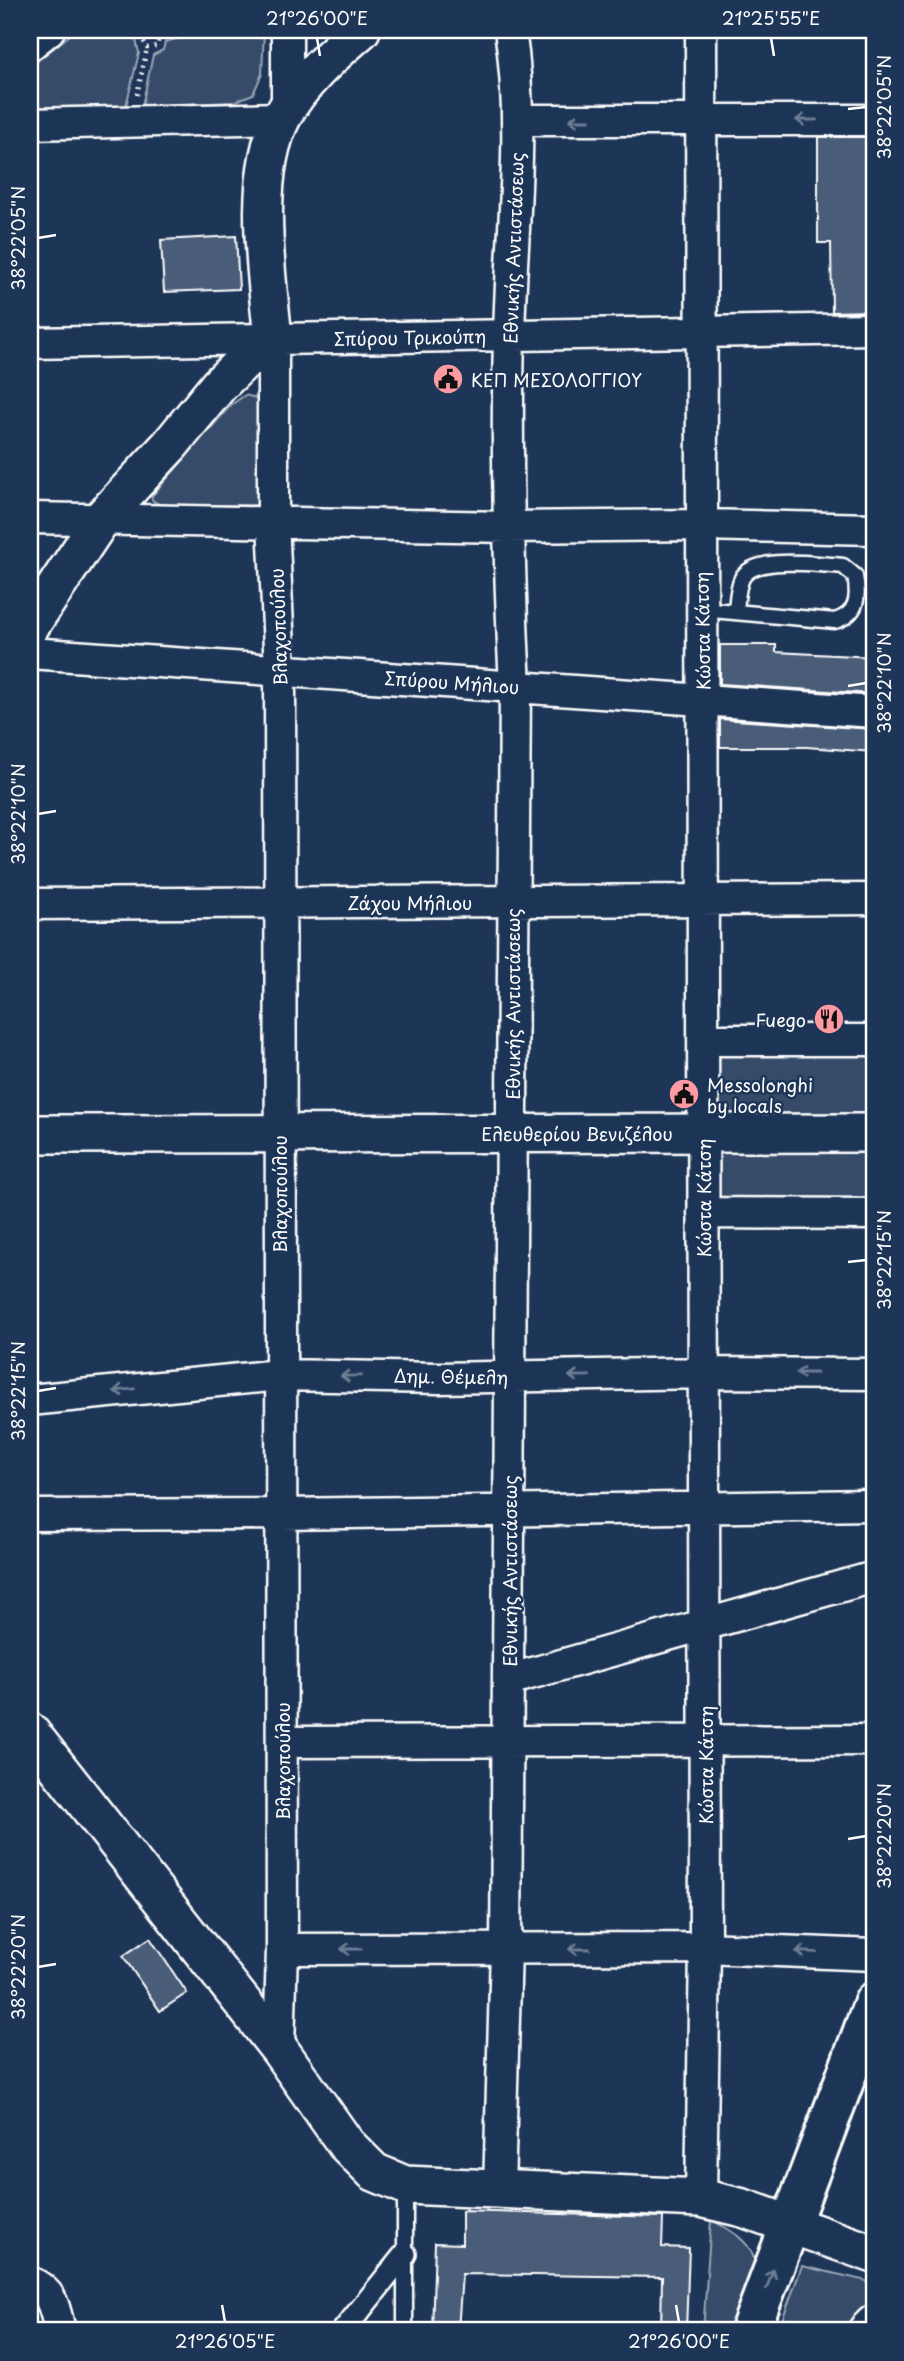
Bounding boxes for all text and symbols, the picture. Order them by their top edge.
text: 21°26'00"E [266,4,368,31]
text: 21°25'55"E [722,4,820,31]
text: 38°22'05"N [870,55,897,159]
one-way arrow [567,113,590,127]
one-way arrow [795,113,818,127]
street label: Εθνικής Αντιστάσεως [496,152,530,344]
text: 38°22'05"N [4,186,31,290]
street label: Σπύρου Τρικούπη [334,322,486,352]
public building icon: ΚΕΠ ΜΕΣΟΛΟΓΓΙΟΥ [431,362,465,396]
place label: ΚΕΠ ΜΕΣΟΛΟΓΓΙΟΥ [471,366,642,393]
street label: Βλαχοπούλου [262,568,294,686]
street label: Κώστα Κάτση [687,571,717,691]
text: 38°22'10"N [870,632,897,734]
street label: Σπύρου Μήλιου [384,664,520,700]
text: 38°22'10"N [4,763,31,865]
street label: Ζάχου Μήλιου [348,889,472,916]
street label: Εθνικής Αντιστάσεως [499,908,526,1100]
restaurant icon: Fuego [812,1002,846,1036]
place label: Fuego [755,1006,806,1033]
place label: Messolonghi by locals [707,1071,813,1119]
public building icon: Messolonghi by locals [667,1077,701,1111]
street label: Ελευθερίου Βενιζέλου [481,1120,673,1147]
street label: Βλαχοπούλου [266,1135,293,1253]
street label: Κώστα Κάτση [690,1139,717,1257]
text: 38°22'15"N [870,1210,897,1310]
text: 38°22'15"N [4,1341,31,1441]
street label: Δημ. Θέμελη [394,1362,508,1390]
one-way arrow [795,1366,818,1380]
one-way arrow [340,1369,363,1383]
one-way arrow [567,1369,590,1382]
one-way arrow [114,1384,136,1397]
street label: Εθνικής Αντιστάσεως [496,1475,523,1667]
street label: Βλαχοπούλου [269,1702,296,1820]
street label: Κώστα Κάτση [692,1706,719,1824]
text: 38°22'20"N [870,1783,897,1889]
text: 38°22'20"N [4,1914,31,2020]
one-way arrow [340,1942,363,1956]
one-way arrow [567,1942,590,1956]
one-way arrow [795,1946,818,1959]
one-way arrow [765,2269,777,2291]
text: 21°26'05"E [175,2327,275,2354]
text: 21°26'00"E [628,2327,730,2354]

